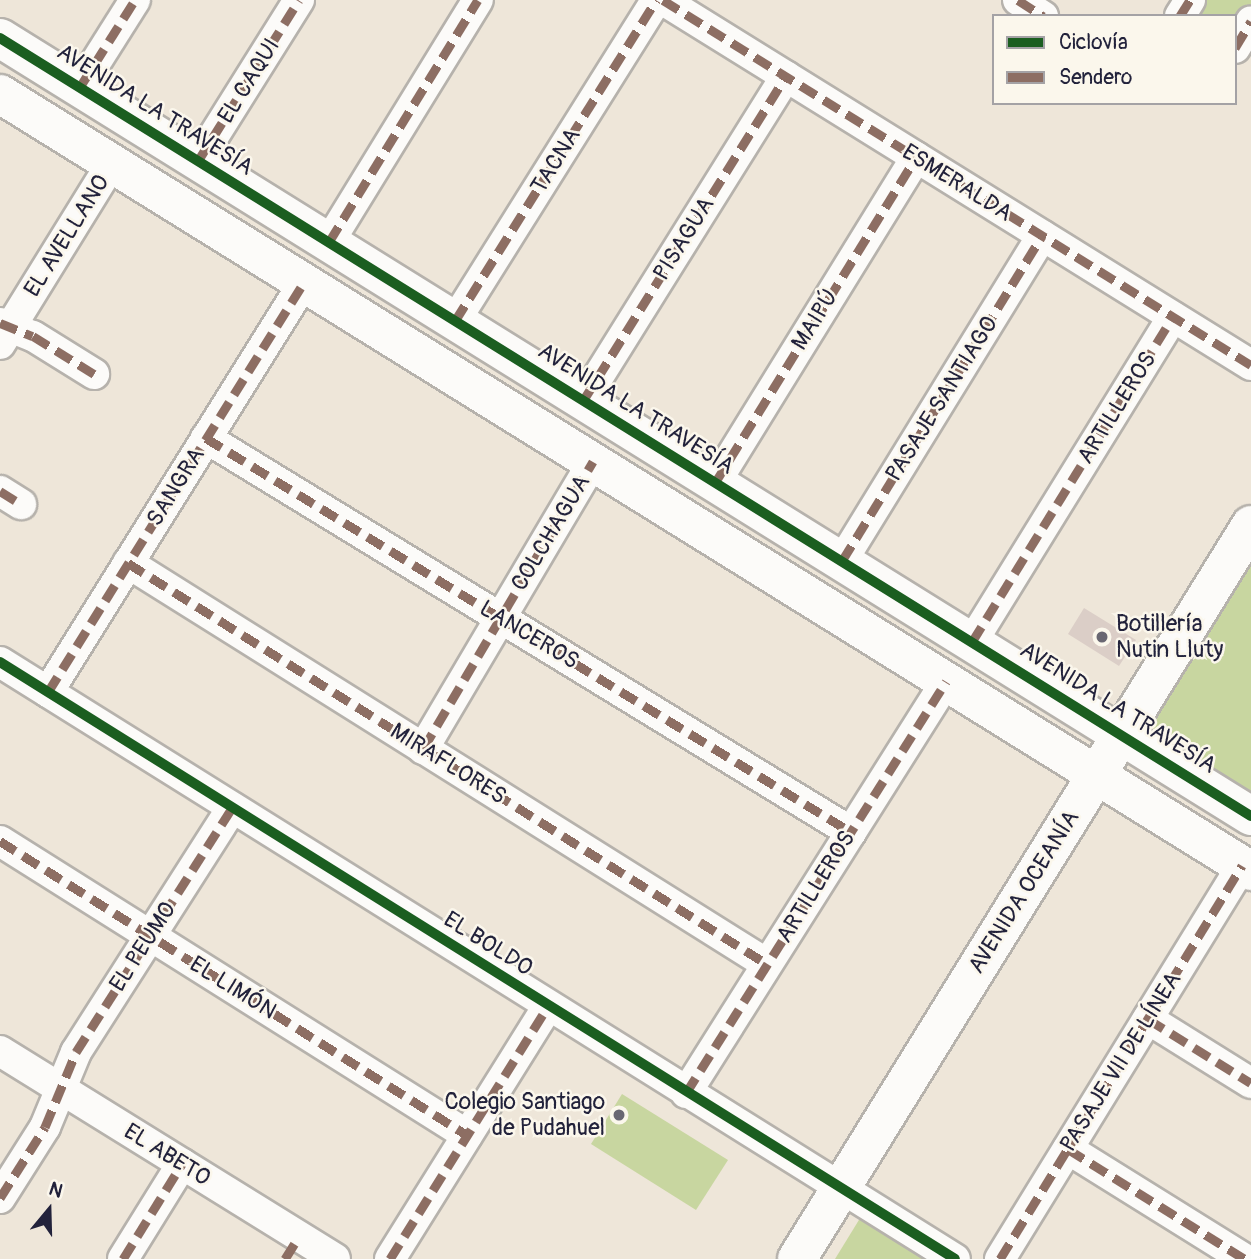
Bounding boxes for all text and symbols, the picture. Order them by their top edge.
legend [992,14,1237,105]
text: Ciclovía [1059,29,1128,56]
street label: EL CAQUI [212,33,286,129]
street label: AVENIDA LA TRAVESÍA [52,38,258,182]
text: Sendero [1059,64,1132,91]
street label: TACNA [525,123,587,199]
street label: ESMERALDA [897,138,1017,228]
street label: EL AVELLANO [19,170,115,302]
street label: PISAGUA [648,192,720,286]
street label: MAIPÚ [786,285,844,355]
street label: PASAJE SANTIAGO [880,311,1004,487]
street label: AVENIDA LA TRAVESÍA [533,337,739,481]
street label: ARTILLEROS [1072,347,1162,469]
street label: SANGRA [141,443,211,531]
street label: COLCHAGUA [506,470,596,596]
street label: LANCEROS [474,595,584,675]
place label: Botillería Nutin Lluty [1116,610,1223,664]
marker: Botillería Nutin Lluty [1094,629,1110,645]
street label: AVENIDA LA TRAVESÍA [1015,636,1221,780]
street label: MIRAFLORES [385,717,511,811]
street label: AVENIDA OCEANÍA [963,805,1085,979]
street label: ARTILLEROS [771,826,861,948]
street label: EL PEUMO [104,897,182,997]
street label: EL BOLDO [438,906,538,982]
street label: EL LIMÓN [185,951,281,1025]
street label: PASAJE VII DE LÍNEA [1055,967,1187,1157]
place label: Colegio Santiago de Pudahuel [444,1088,605,1142]
marker: Colegio Santiago de Pudahuel [611,1107,627,1123]
street label: EL ABETO [119,1118,215,1192]
north arrow [14,1175,84,1245]
text: N [46,1177,66,1204]

